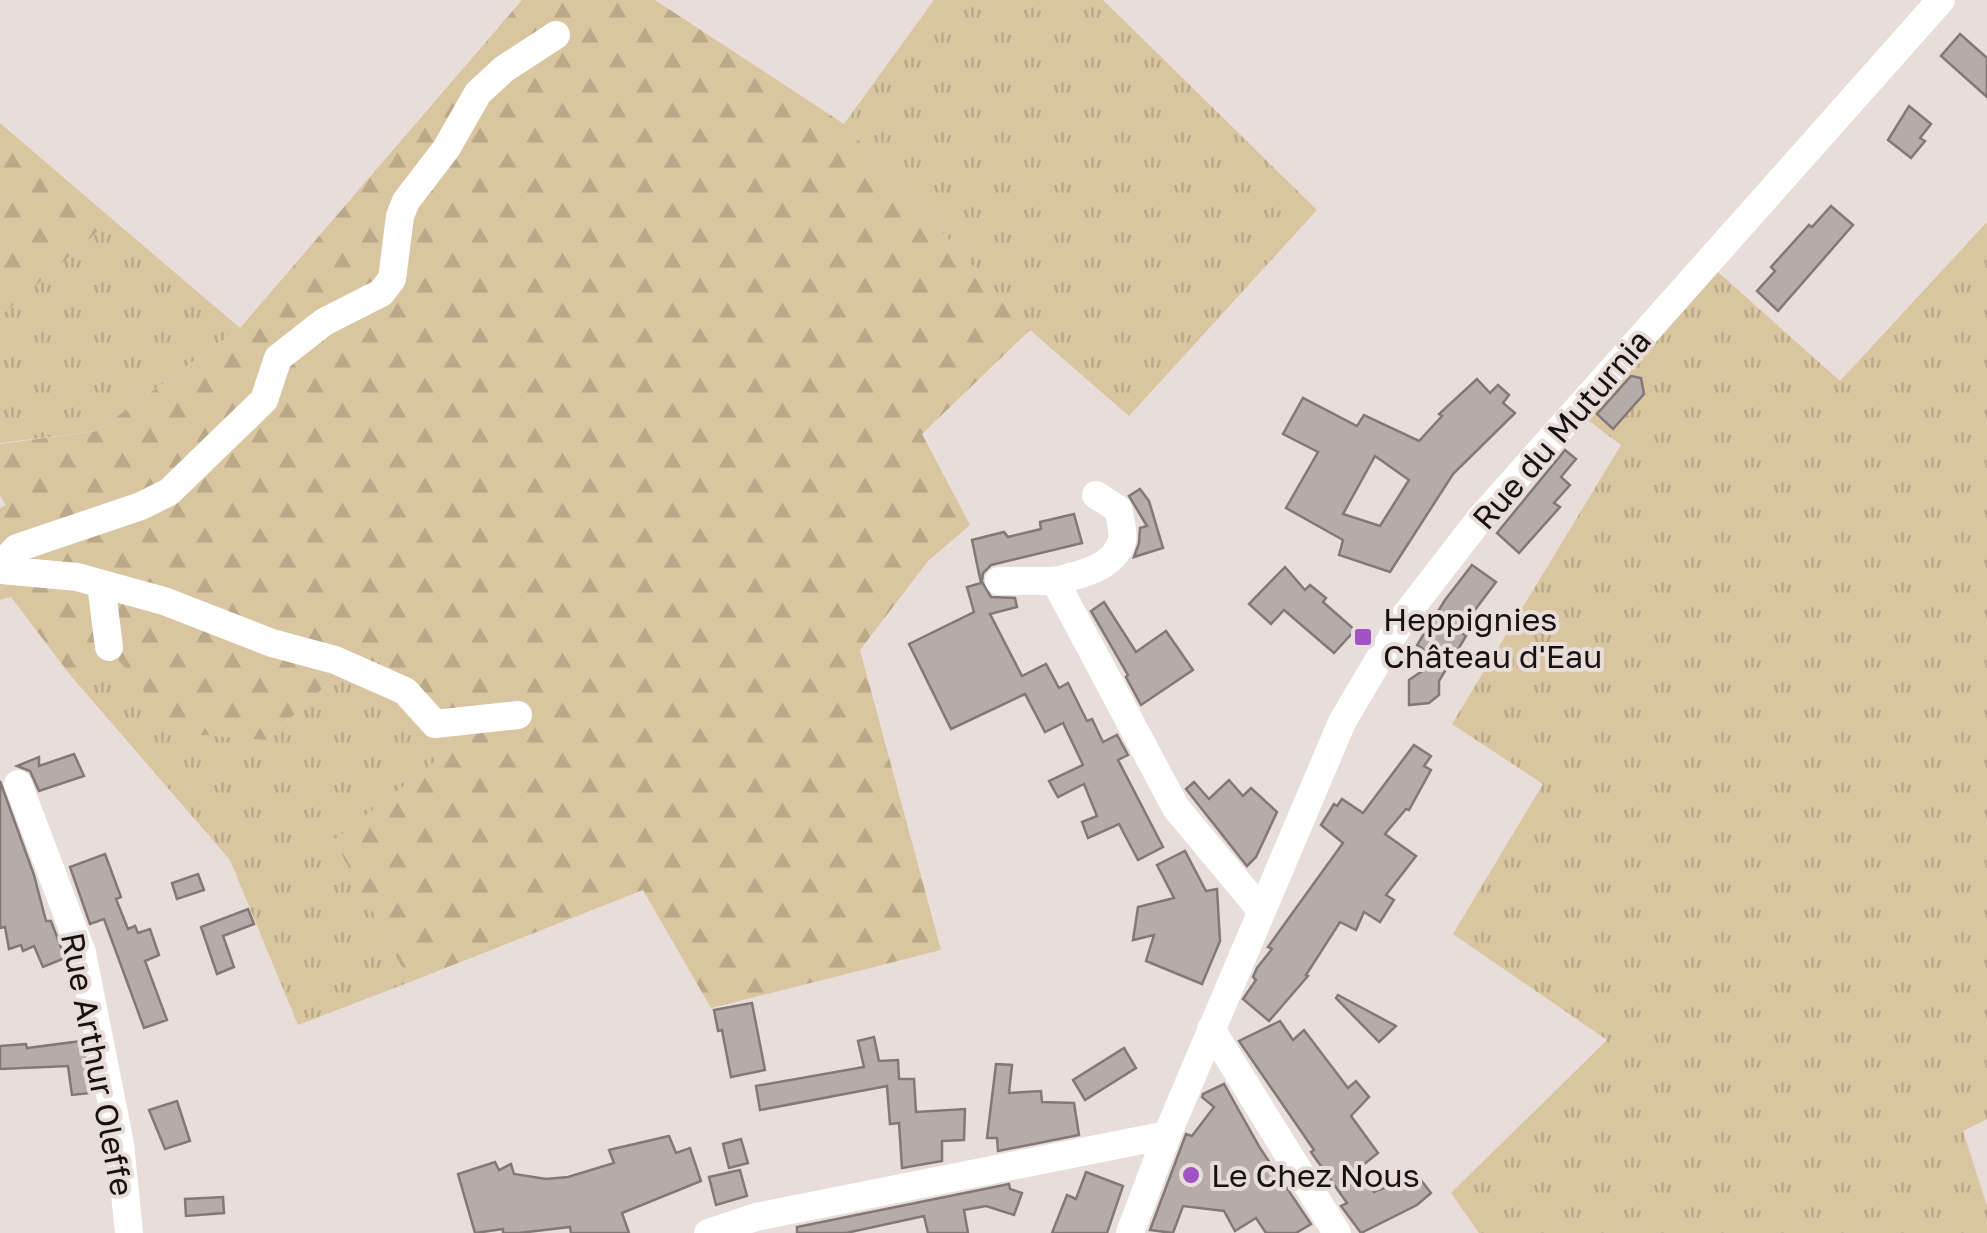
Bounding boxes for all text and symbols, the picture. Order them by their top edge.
street label: Rue du Muturnia [1464,321,1658,537]
place label: Heppignies Château d'Eau [1383,600,1602,675]
marker: Heppignies Château d'Eau [1352,626,1374,648]
street label: Rue Arthur Oleffe [54,929,142,1199]
place label: Le Chez Nous [1211,1156,1420,1194]
marker: Le Chez Nous [1180,1164,1202,1186]

